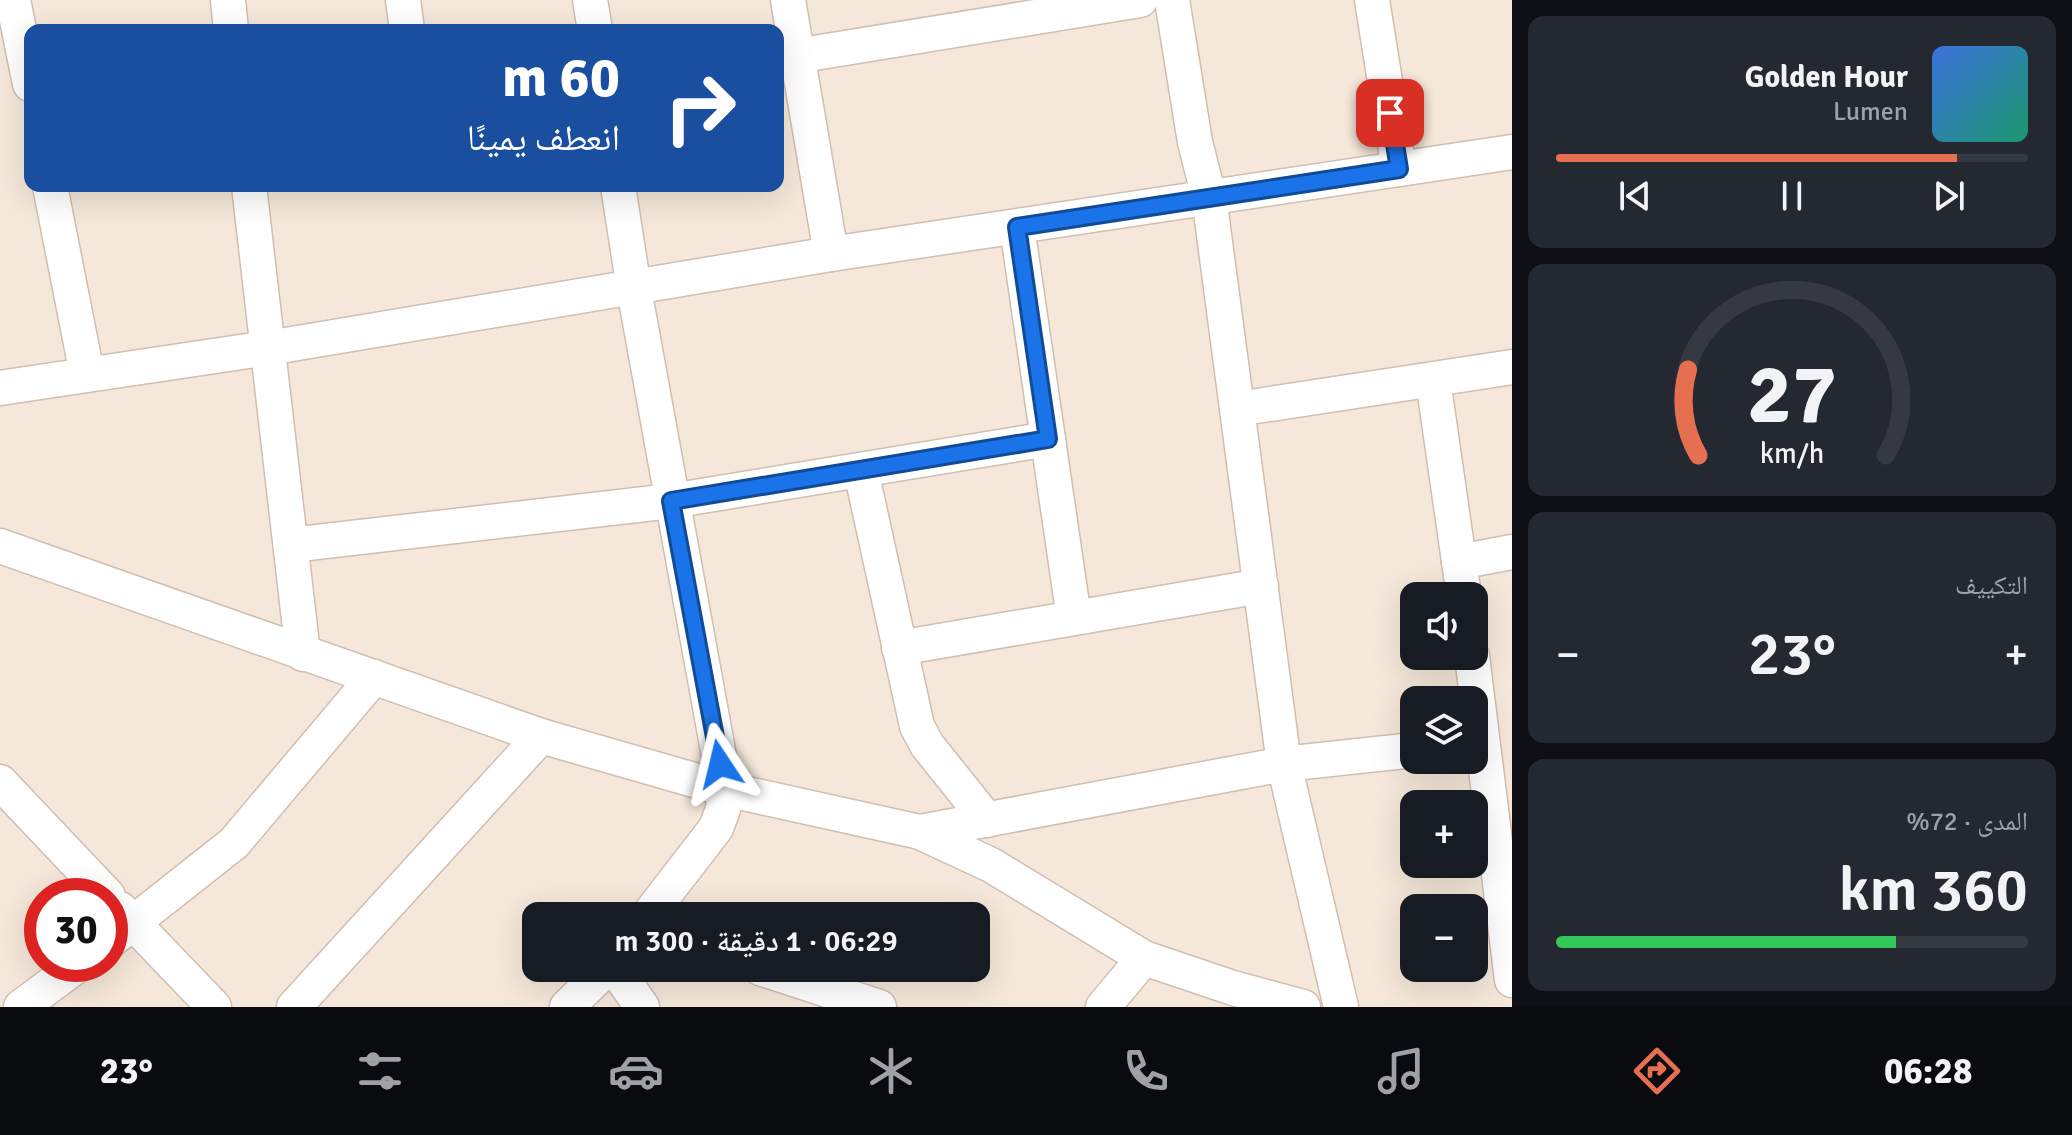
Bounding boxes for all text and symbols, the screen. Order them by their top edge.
text: 60 m [502,43,620,112]
icon: right [648,56,752,160]
text: Golden Hour [1745,59,1908,96]
pin [1356,79,1424,147]
icon: arrive [1368,91,1412,135]
text: Lumen [1833,96,1908,128]
text: انعطف يمينًا [467,116,620,161]
icon: previous [1613,174,1657,218]
icon: pause [1770,174,1814,218]
icon: next [1927,174,1971,218]
text: 27 [1747,343,1837,445]
text: km/h [1760,436,1824,471]
text: التكييف [1955,570,2028,602]
map controls [1400,582,1488,982]
button: sound [1400,582,1488,670]
text: 23° [1748,618,1836,692]
text: − [1556,628,1580,682]
text: + [2004,628,2028,682]
button: layers [1400,686,1488,774]
position arrow [678,722,762,806]
button: + [1400,790,1488,878]
text: المدى · 72% [1906,806,2028,838]
text: 360 km [1839,854,2028,928]
speed limit sign: 30 [24,878,128,982]
button: − [1400,894,1488,982]
text: 06:29 · 1 دقيقة · 300 m [614,923,898,960]
icon: filters [352,1043,408,1099]
icon: car [608,1043,664,1099]
icon: climate [863,1043,919,1099]
icon: phone [1118,1043,1174,1099]
icon: music [1373,1043,1429,1099]
icon: directions [1629,1043,1685,1099]
text: 23° [100,1049,153,1094]
text: 06:28 [1884,1049,1972,1094]

